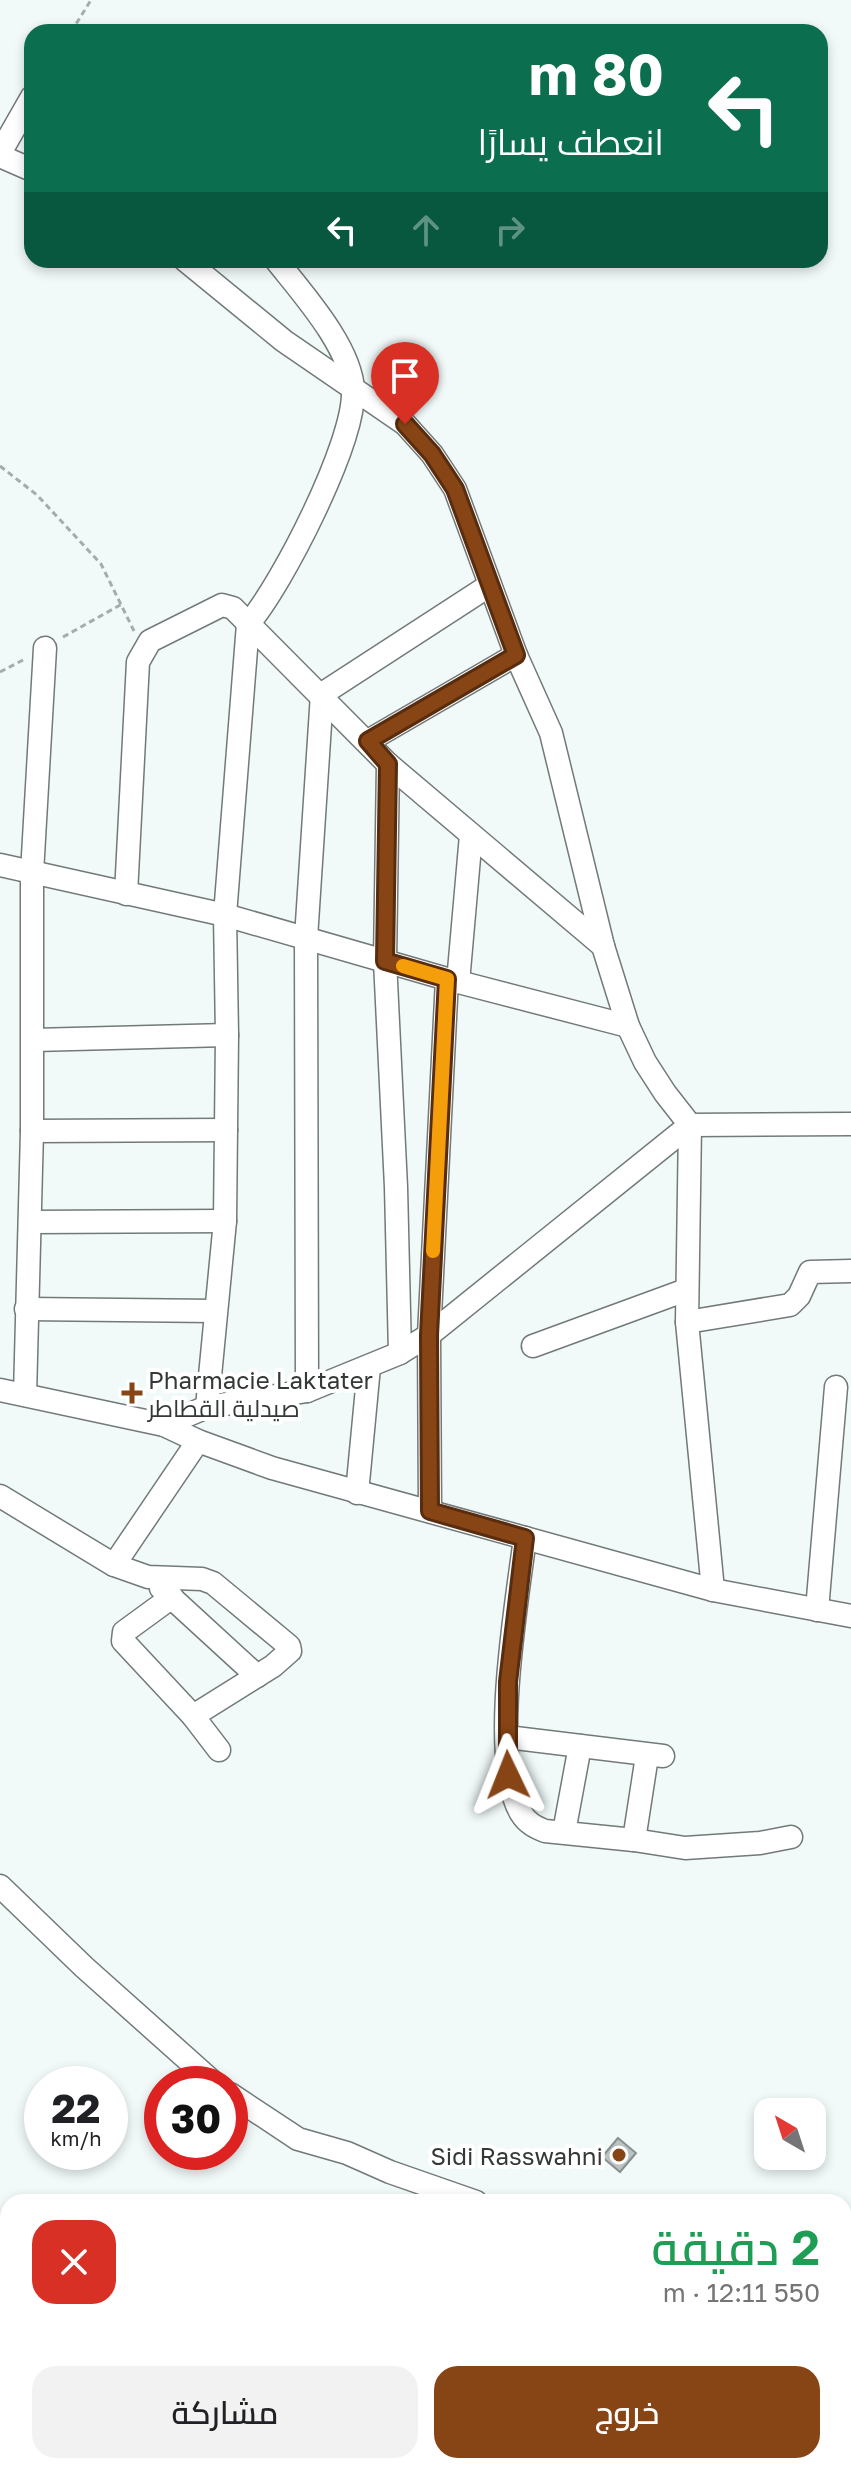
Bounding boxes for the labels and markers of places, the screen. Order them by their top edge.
pin [371,342,439,424]
place label: Pharmacie Laktater صيدلية القطاطر [146,1365,373,1422]
marker: Pharmacie Laktater صيدلية القطاطر [123,1384,141,1402]
place label: Sidi Rasswahni [430,2141,603,2170]
marker: Sidi Rasswahni [610,2146,628,2164]

